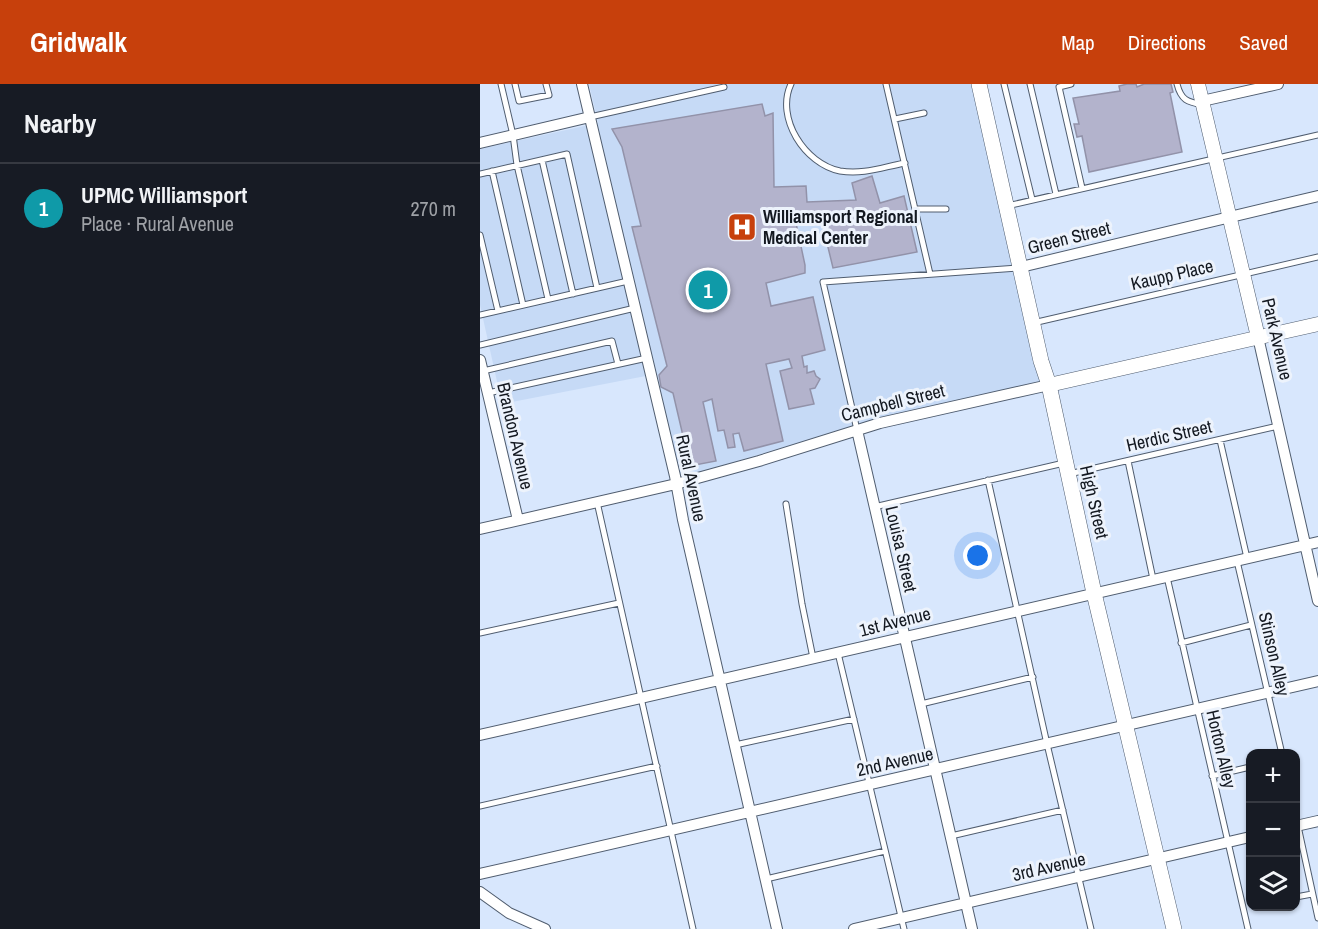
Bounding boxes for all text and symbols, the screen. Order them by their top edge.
text: Gridwalk [30,23,127,61]
text: Map [1061,28,1095,57]
text: Directions [1128,28,1206,57]
text: Saved [1239,28,1288,57]
text: Nearby [24,106,96,141]
text: UPMC Williamsport [81,180,247,210]
text: 1 [39,195,48,222]
text: 270 m [410,195,456,222]
place label: Williamsport Regional Medical Center [763,204,918,250]
text: Place · Rural Avenue [81,210,234,237]
hospital icon: Williamsport Regional Medical Center [726,211,758,243]
street label: Green Street [1025,215,1113,260]
street label: Kaupp Place [1128,253,1215,296]
pin: 1 [688,268,728,312]
street label: Park Avenue [1256,295,1299,382]
street label: Campbell Street [839,378,947,427]
street label: Brandon Avenue [491,380,540,492]
street label: Herdic Street [1124,414,1214,457]
street label: Rural Avenue [670,432,713,524]
street label: High Street [1074,463,1115,541]
street label: Louisa Street [879,503,924,594]
your location [963,541,992,570]
street label: 1st Avenue [857,601,933,642]
street label: Stinson Alley [1253,609,1296,699]
street label: Horton Alley [1200,707,1243,791]
street label: 2nd Avenue [854,741,936,782]
map controls [1246,749,1300,911]
button: + [1246,749,1300,803]
button: − [1246,803,1300,857]
street label: 3rd Avenue [1010,846,1088,887]
button: layers [1246,857,1300,911]

